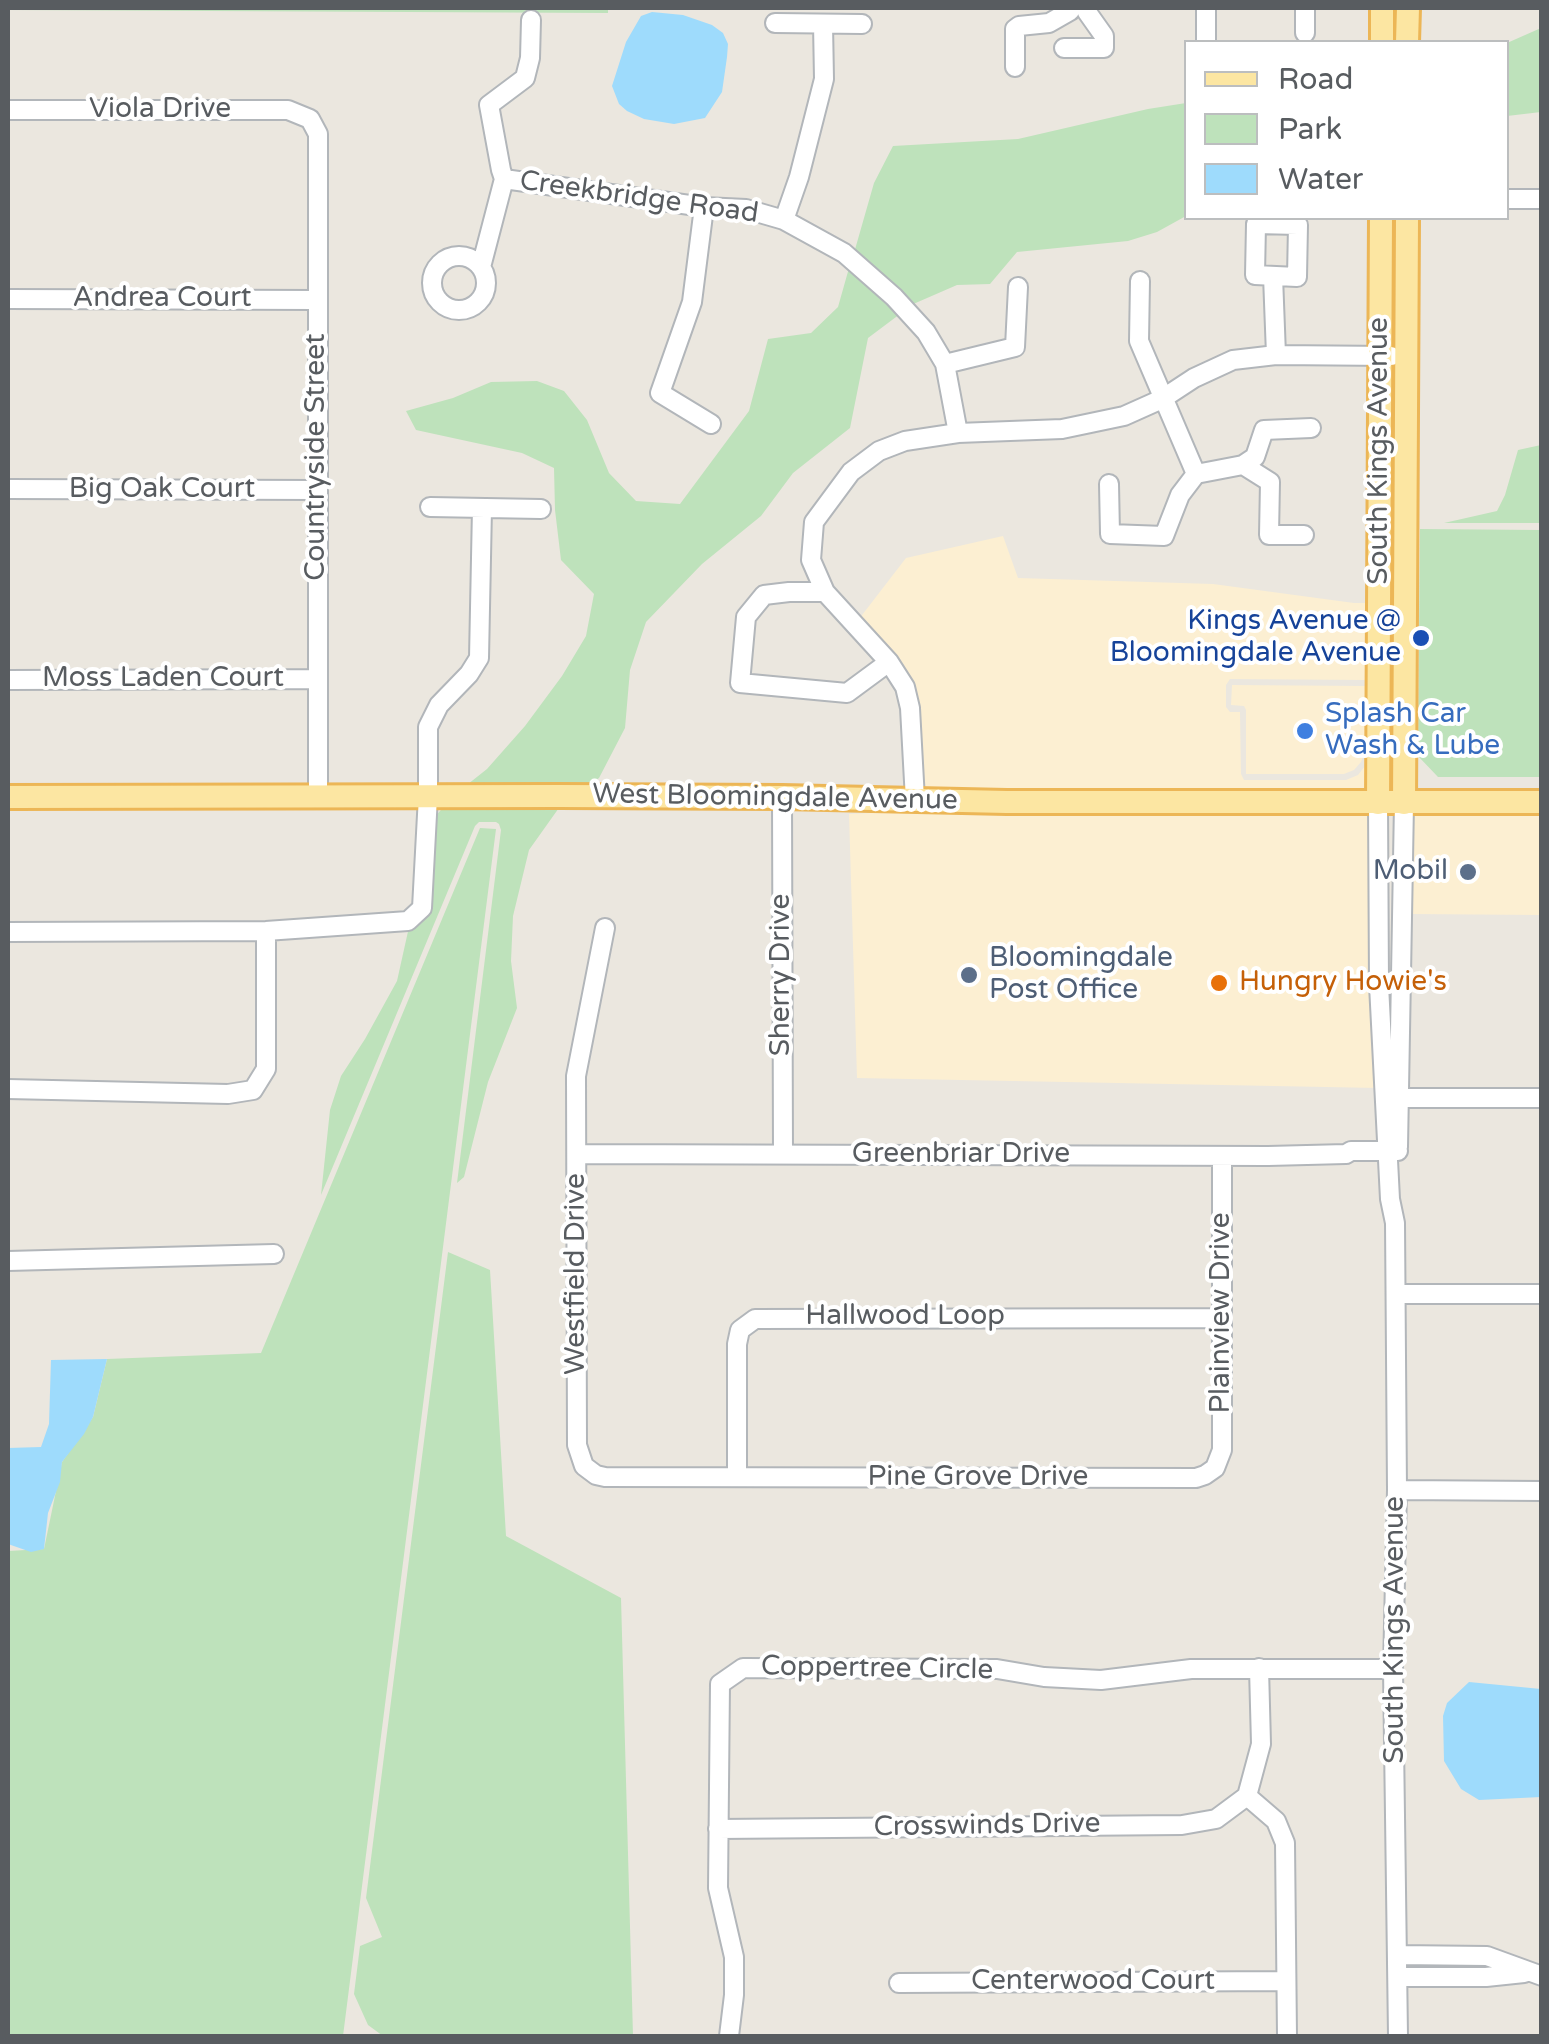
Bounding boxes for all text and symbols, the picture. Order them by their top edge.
legend [1184,40,1509,220]
text: Road [1278,61,1353,98]
street label: Viola Drive [89,93,231,127]
text: Park [1278,111,1342,148]
text: Water [1278,161,1363,198]
street label: Creekbridge Road [517,165,761,231]
street label: Andrea Court [72,282,252,316]
street label: South Kings Avenue [1363,317,1397,585]
street label: Countryside Street [300,333,334,581]
street label: Big Oak Court [69,473,255,507]
place label: Kings Avenue @ Bloomingdale Avenue [1110,605,1401,671]
marker: Kings Avenue @ Bloomingdale Avenue [1410,627,1432,649]
street label: Moss Laden Court [42,662,284,696]
place label: Splash Car Wash & Lube [1325,698,1500,764]
marker: Splash Car Wash & Lube [1294,720,1316,742]
street label: West Bloomingdale Avenue [592,778,958,818]
place label: Mobil [1373,855,1448,889]
marker: Mobil [1457,861,1479,883]
street label: Sherry Drive [765,894,799,1056]
place label: Bloomingdale Post Office [989,942,1173,1008]
marker: Bloomingdale Post Office [958,964,980,986]
place label: Hungry Howie's [1239,966,1447,1000]
marker: Hungry Howie's [1208,972,1230,994]
street label: Greenbriar Drive [852,1138,1070,1172]
street label: Westfield Drive [560,1173,594,1375]
street label: Plainview Drive [1205,1212,1239,1414]
street label: Hallwood Loop [805,1300,1005,1334]
street label: Pine Grove Drive [868,1461,1088,1495]
street label: South Kings Avenue [1379,1496,1413,1764]
street label: Coppertree Circle [761,1650,993,1688]
street label: Crosswinds Drive [873,1807,1101,1845]
street label: Centerwood Court [971,1965,1215,1999]

